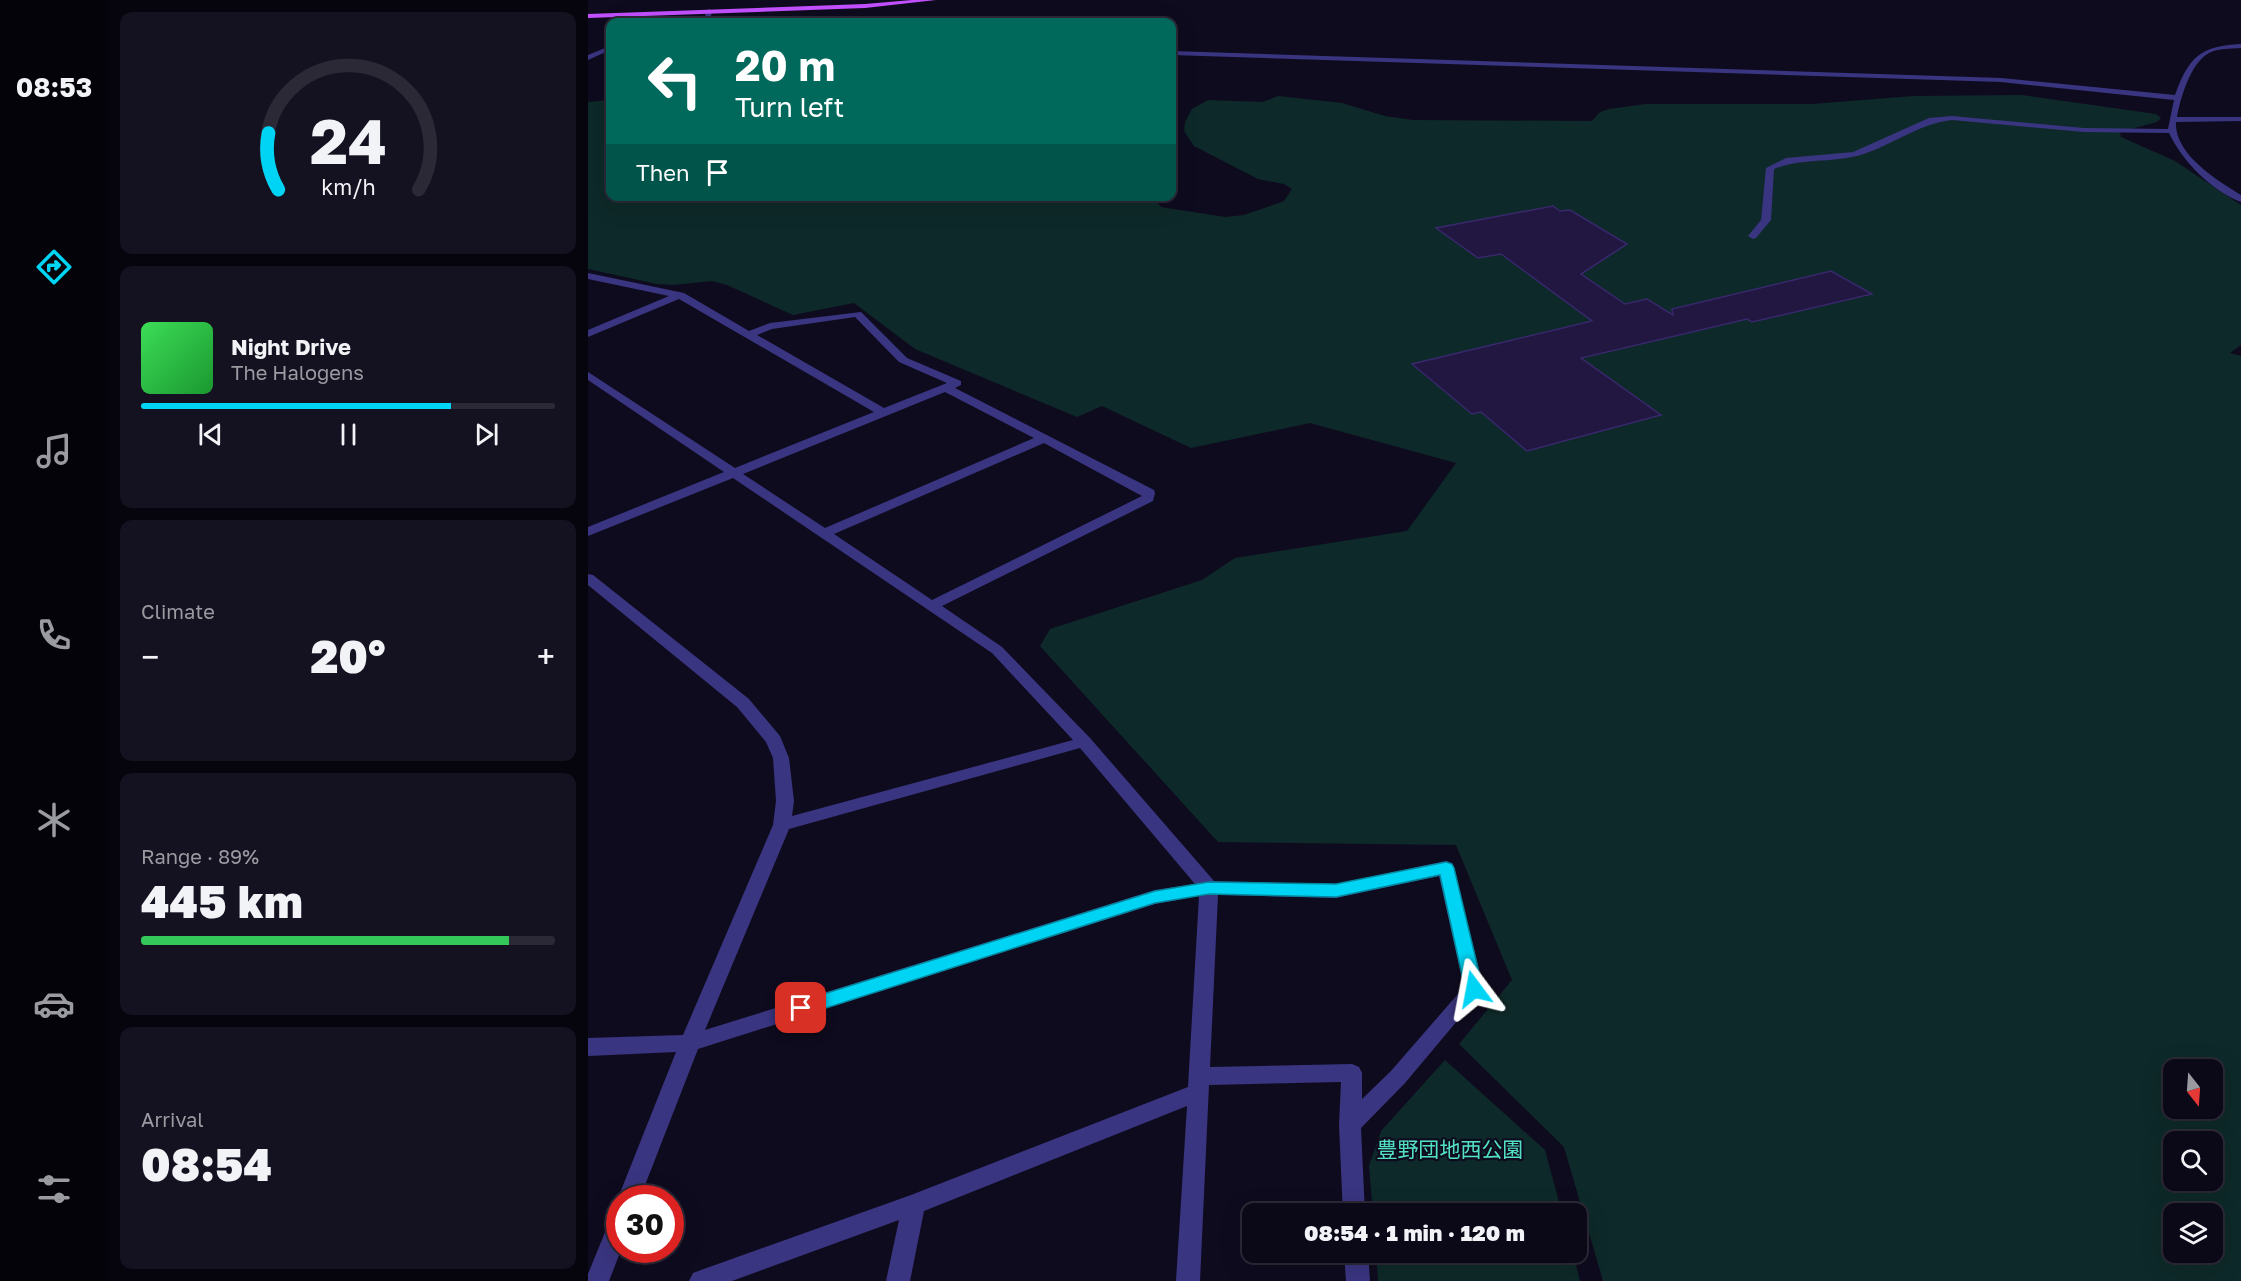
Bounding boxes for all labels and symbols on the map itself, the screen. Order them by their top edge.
position arrow [1442,957,1506,1021]
pin [775,982,826,1033]
north arrow [2163,1059,2223,1119]
park label: 豊野団地西公園 [1377,1136,1524,1162]
speed limit sign: 30 [606,1185,684,1263]

